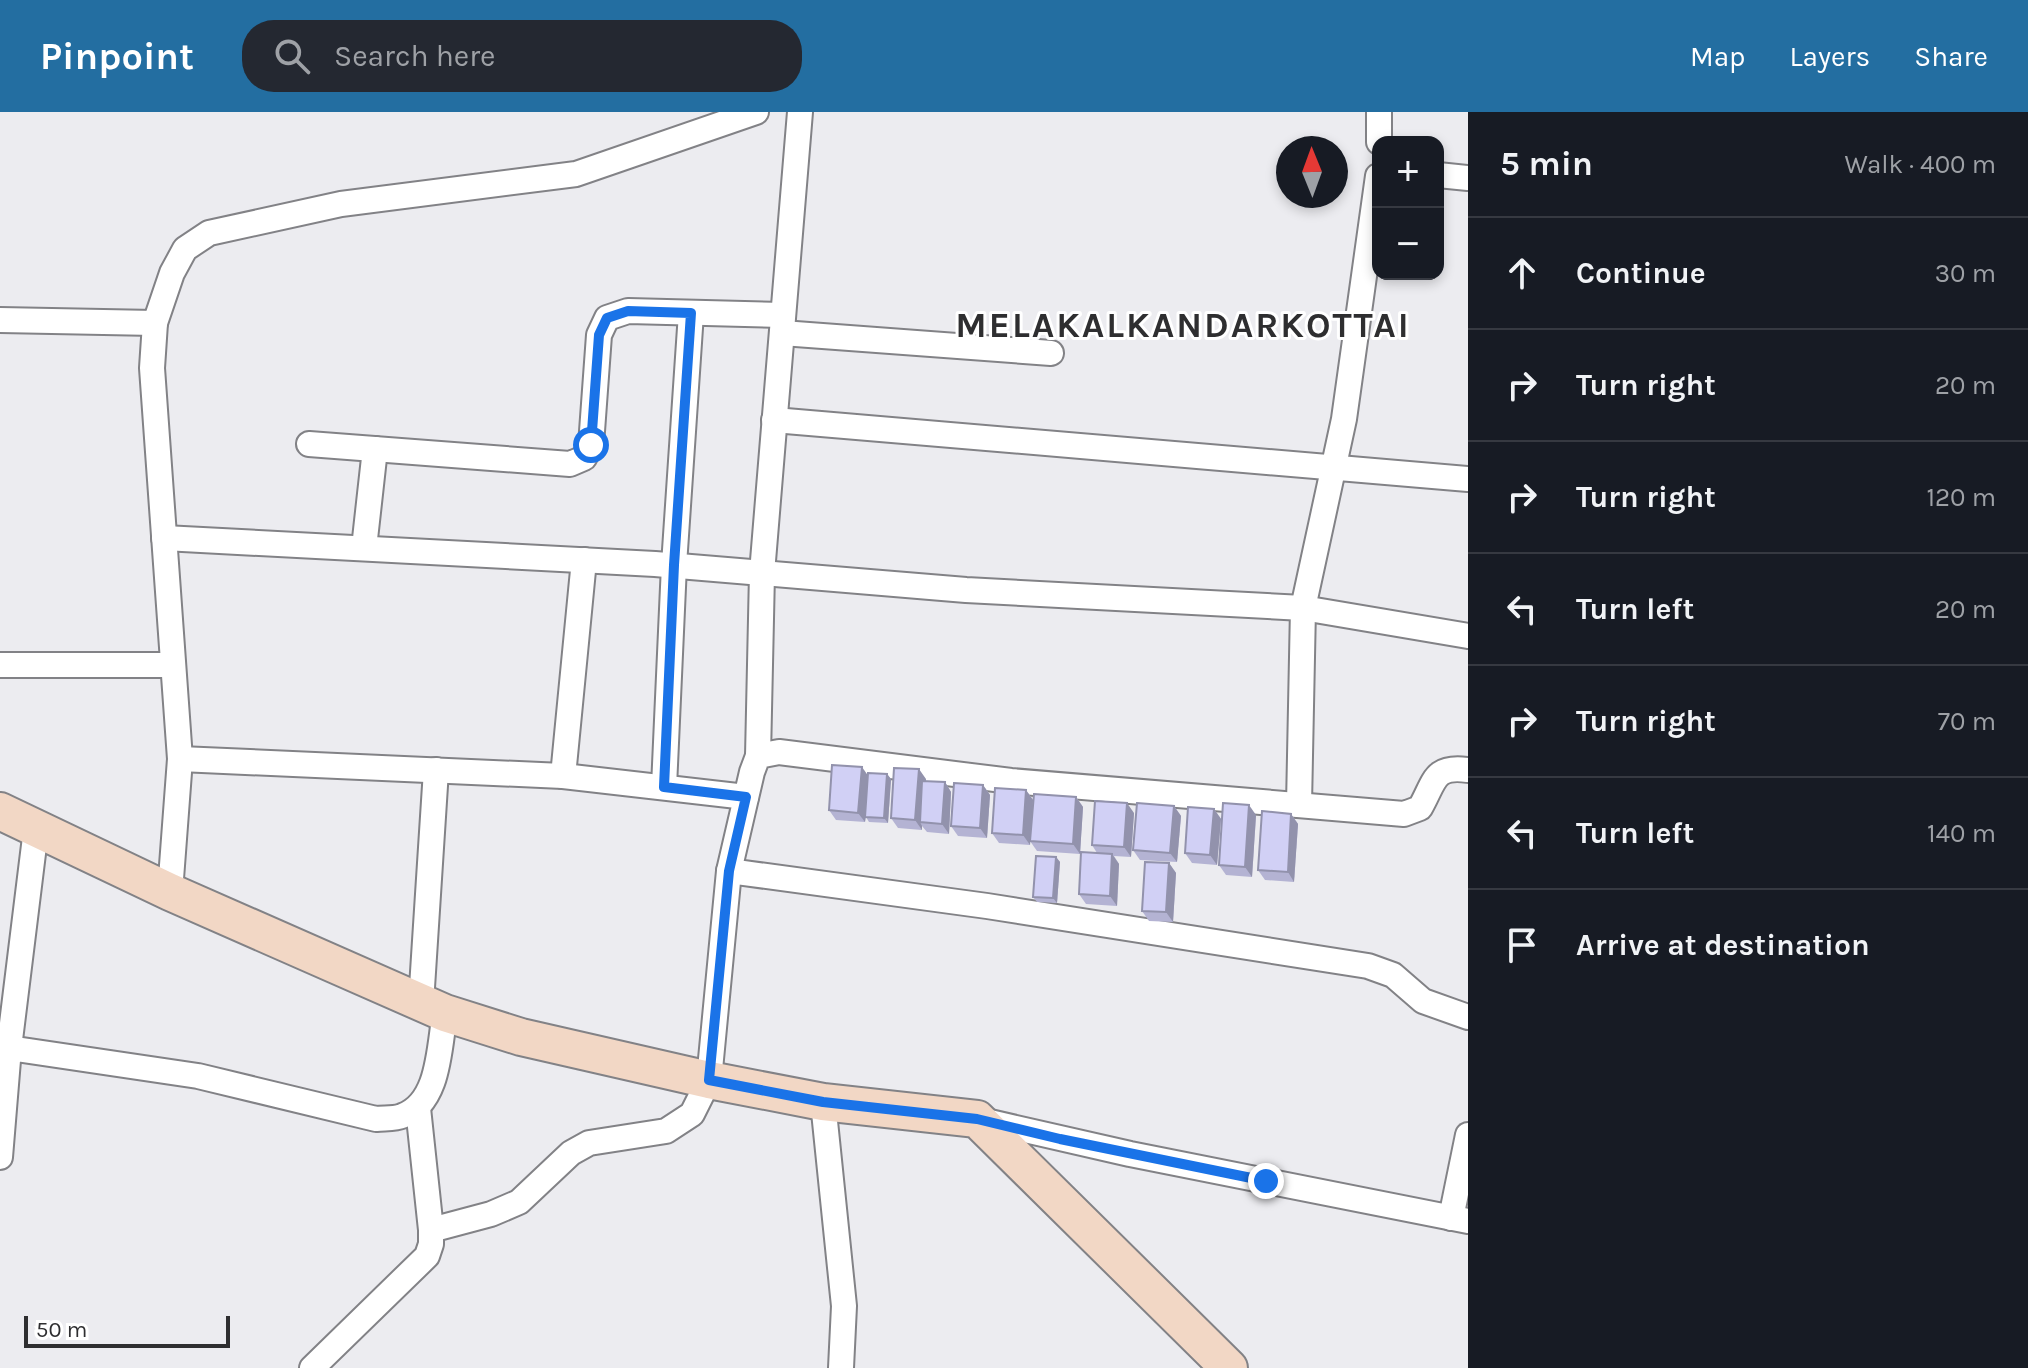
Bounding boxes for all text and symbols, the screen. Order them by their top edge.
search box [242,20,802,92]
text: Pinpoint [40,34,194,79]
icon: search [270,34,314,78]
text: Search here [334,38,495,74]
text: Map [1690,40,1745,73]
text: Layers [1789,40,1870,73]
text: Share [1914,40,1988,73]
north arrow [1276,136,1348,208]
map controls [1372,136,1444,280]
button: + [1372,136,1444,208]
text: 5 min [1500,144,1593,184]
text: Walk · 400 m [1844,149,1996,180]
button: − [1372,208,1444,280]
icon: ahead [1500,251,1544,295]
text: Continue [1576,255,1706,291]
text: 30 m [1935,258,1996,289]
district label: MELAKALKANDARKOTTAI [955,304,1411,346]
icon: right [1500,363,1544,407]
text: Turn right [1576,367,1716,403]
text: 20 m [1935,370,1996,401]
route start [573,427,609,463]
icon: right [1500,475,1544,519]
text: Turn right [1576,479,1716,515]
text: 120 m [1926,482,1996,513]
icon: left [1500,587,1544,631]
text: Turn left [1576,591,1694,627]
text: 20 m [1935,594,1996,625]
icon: right [1500,699,1544,743]
text: Turn right [1576,703,1716,739]
text: 70 m [1938,706,1996,737]
icon: left [1500,811,1544,855]
text: Turn left [1576,815,1694,851]
text: 140 m [1927,818,1996,849]
icon: arrive [1500,923,1544,967]
text: Arrive at destination [1576,927,1870,963]
route end [1248,1163,1284,1199]
scale bar [24,1312,230,1348]
text: 50 m [36,1317,87,1343]

